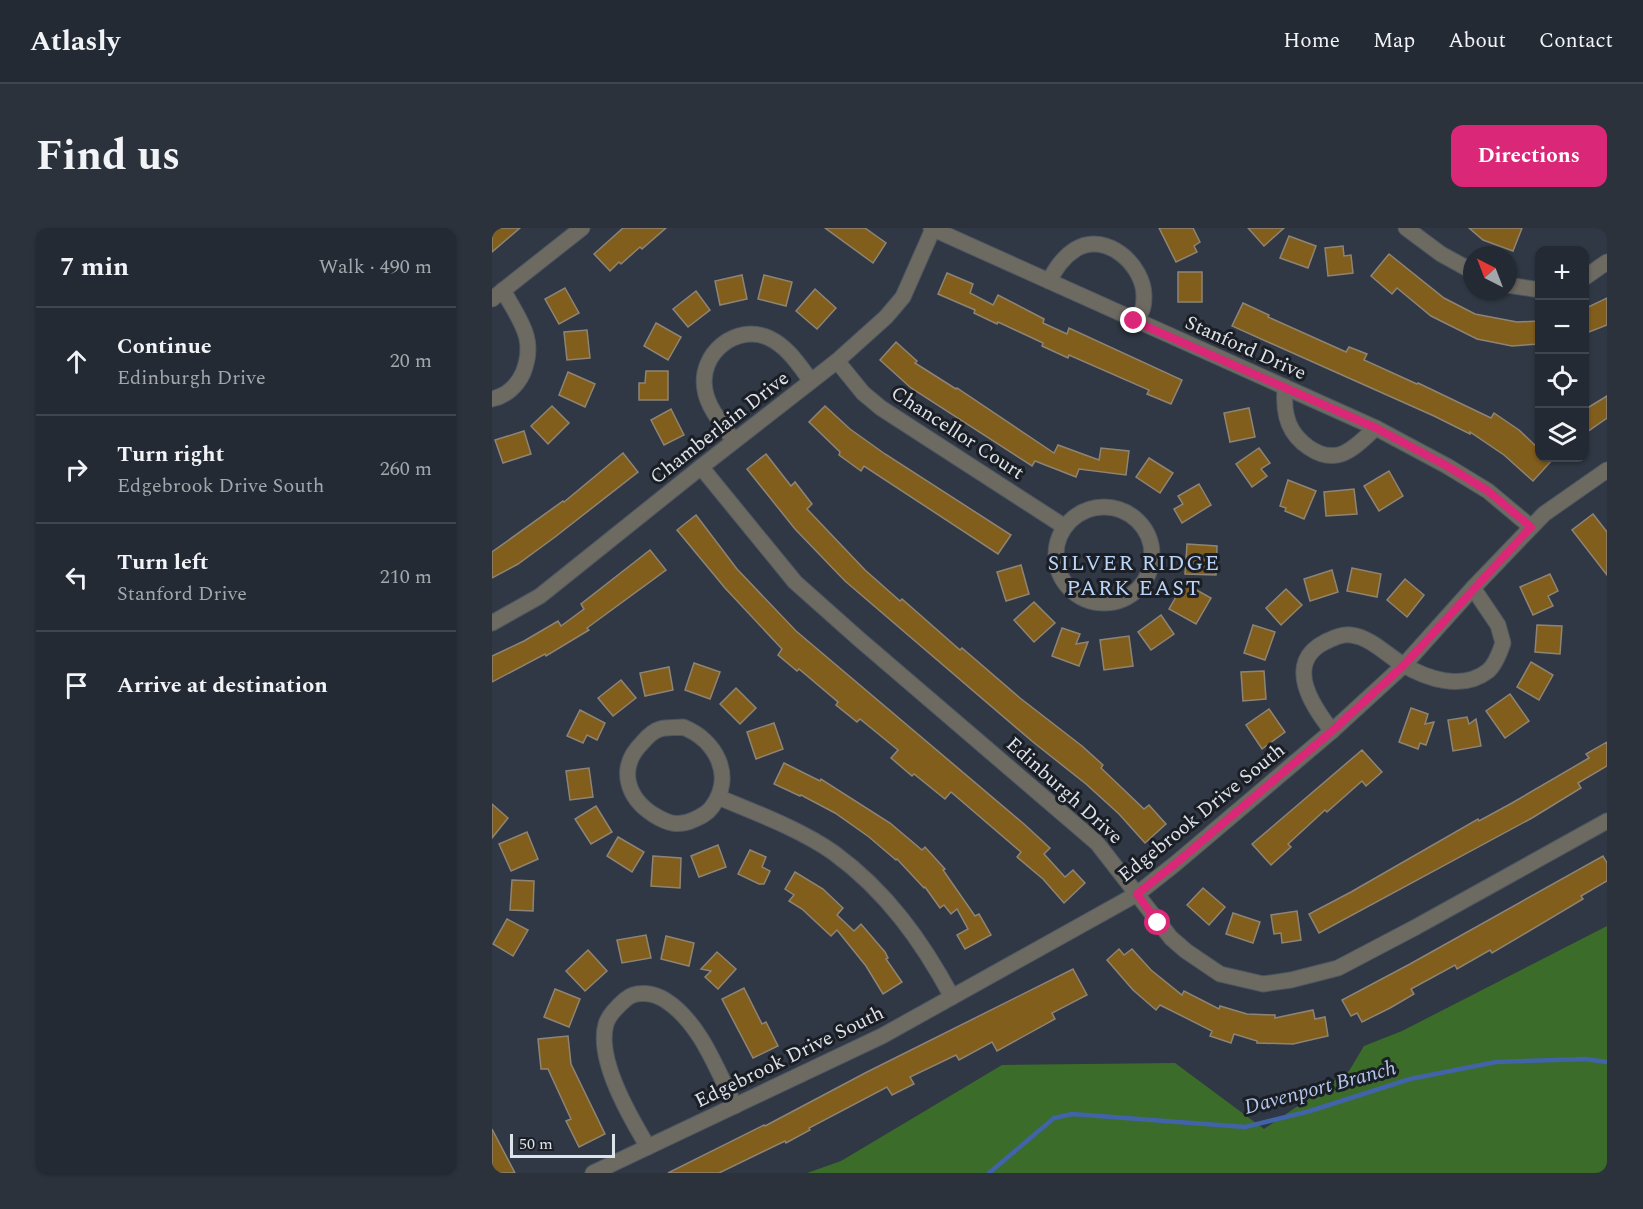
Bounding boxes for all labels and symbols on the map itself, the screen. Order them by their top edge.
north arrow [1463,246,1517,300]
route end [1120,307,1146,333]
street label: Stanford Drive [1180,308,1311,388]
street label: Chamberlain Drive [644,364,796,492]
street label: Chancellor Court [885,378,1030,487]
district label: SILVER RIDGE PARK EAST [1047,547,1221,605]
street label: Edinburgh Drive [999,730,1130,852]
street label: Edgebrook Drive South [1112,736,1292,890]
route start [1144,909,1170,935]
street label: Edgebrook Drive South [690,998,889,1116]
water label: Davenport Branch [1241,1052,1400,1124]
scale bar [510,1131,615,1158]

